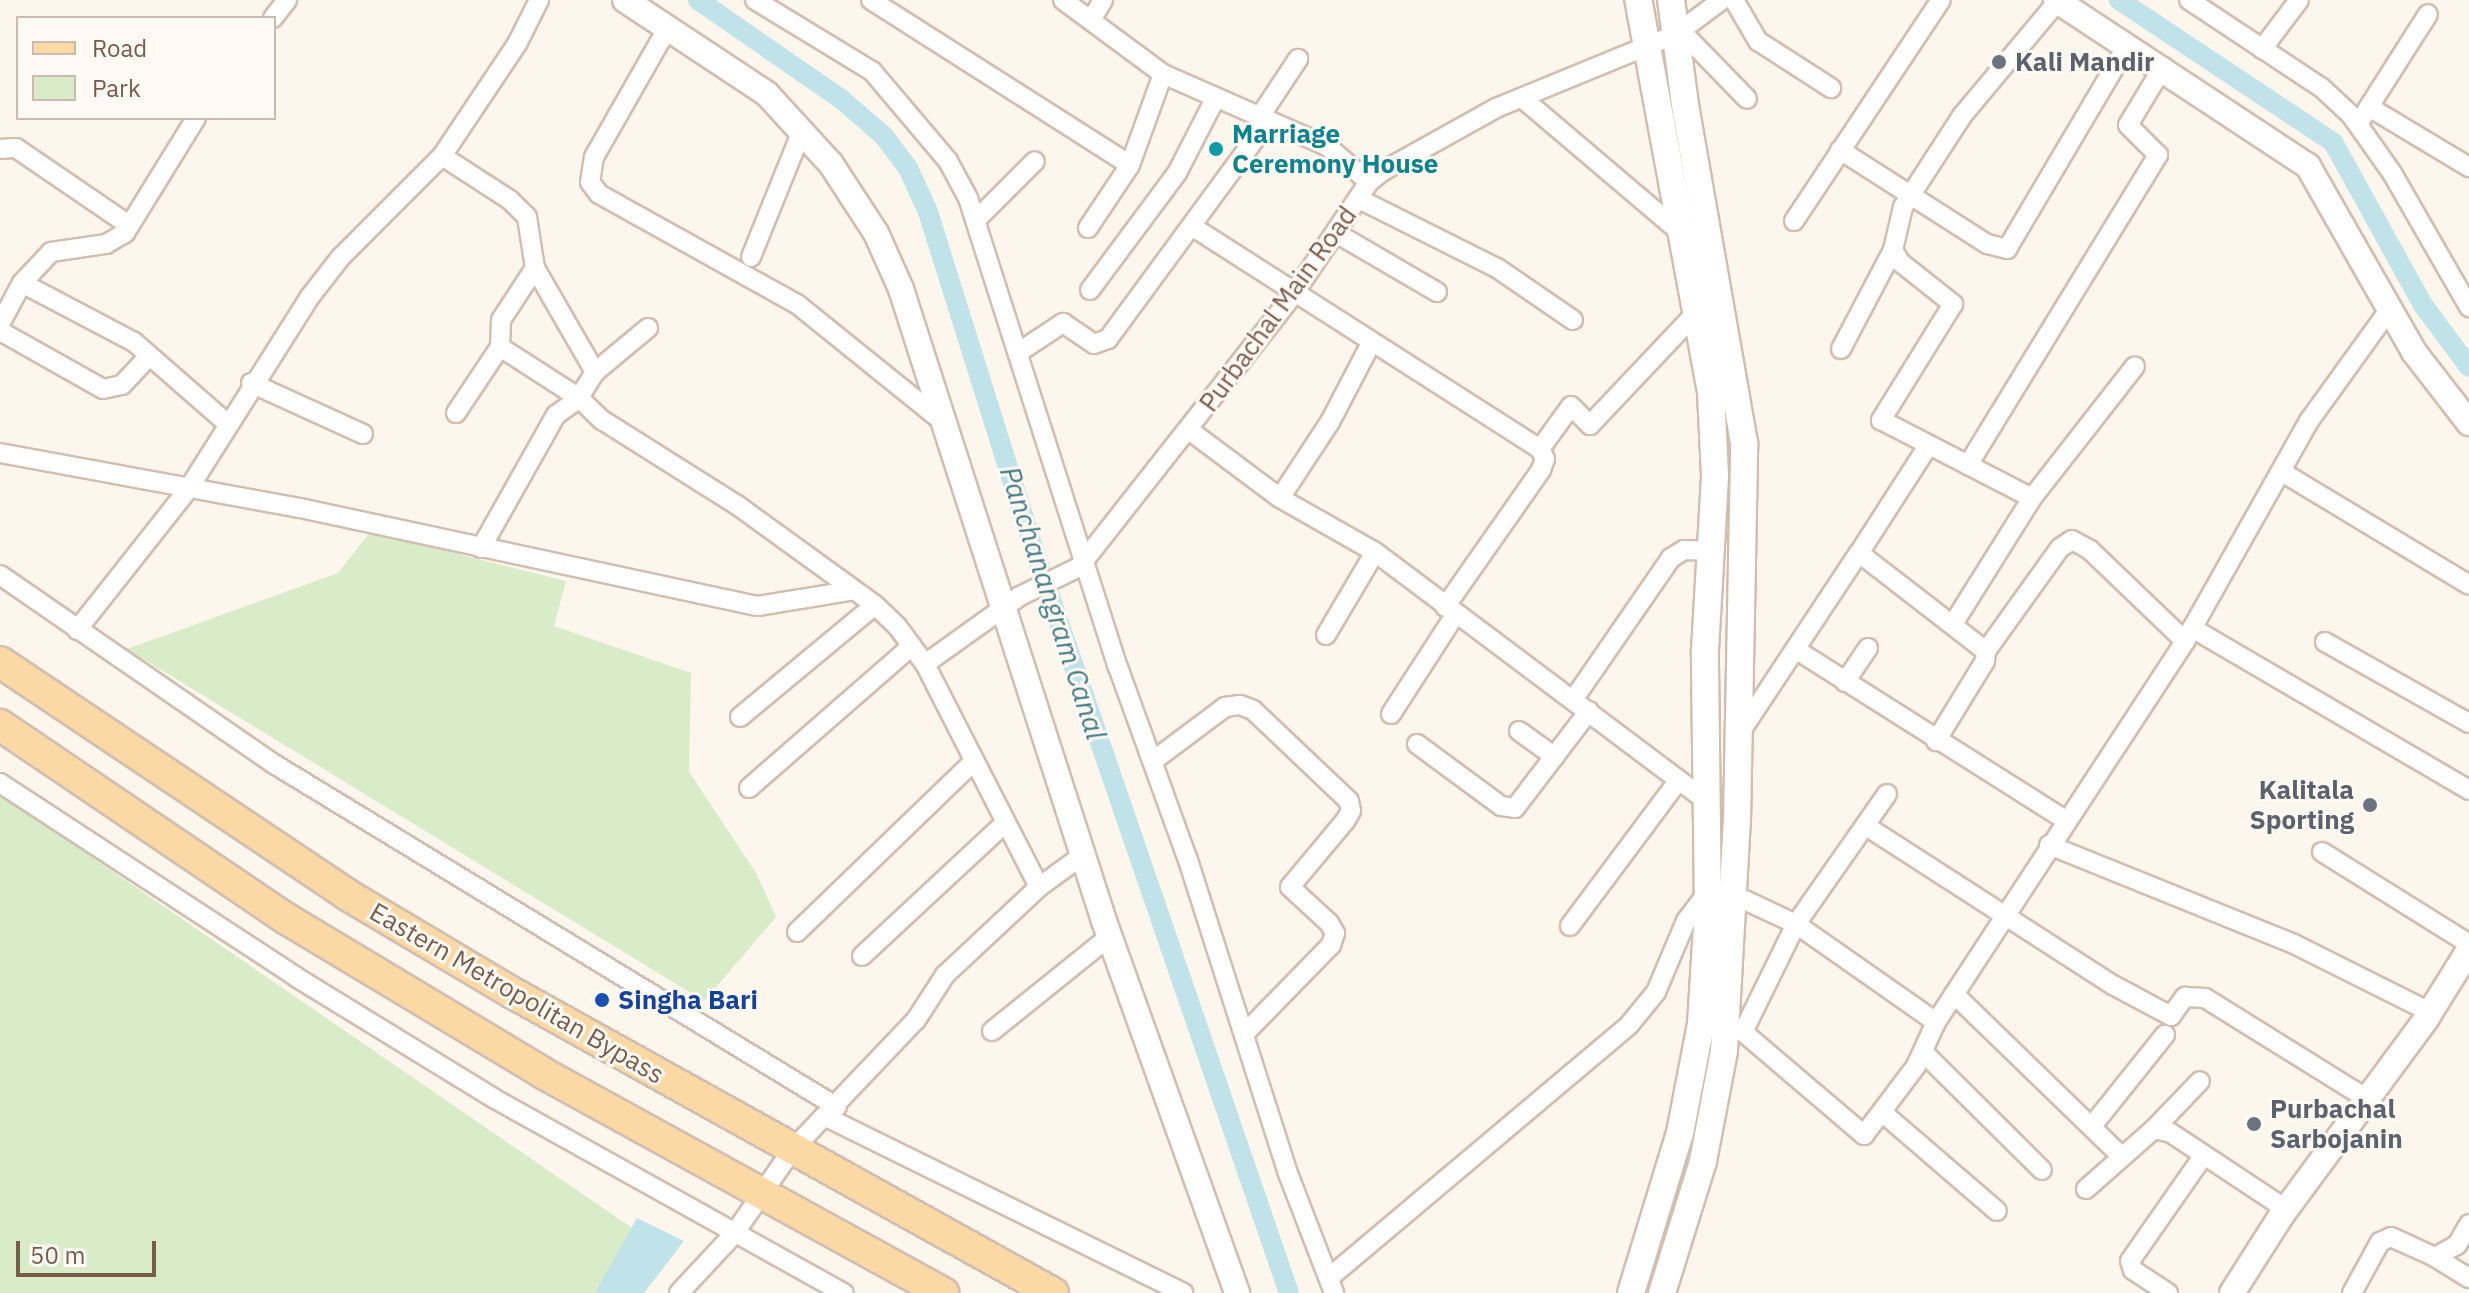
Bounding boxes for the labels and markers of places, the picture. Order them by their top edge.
place label: Kali Mandir [2015,46,2154,78]
marker: Kali Mandir [1990,53,2008,71]
place label: Marriage Ceremony House [1232,118,1438,180]
marker: Marriage Ceremony House [1207,140,1225,158]
place label: Kalitala Sporting [2249,774,2354,836]
marker: Kalitala Sporting [2361,796,2379,814]
place label: Singha Bari [618,984,758,1016]
marker: Singha Bari [593,991,611,1009]
place label: Purbachal Sarbojanin [2270,1093,2403,1154]
marker: Purbachal Sarbojanin [2245,1115,2263,1133]

